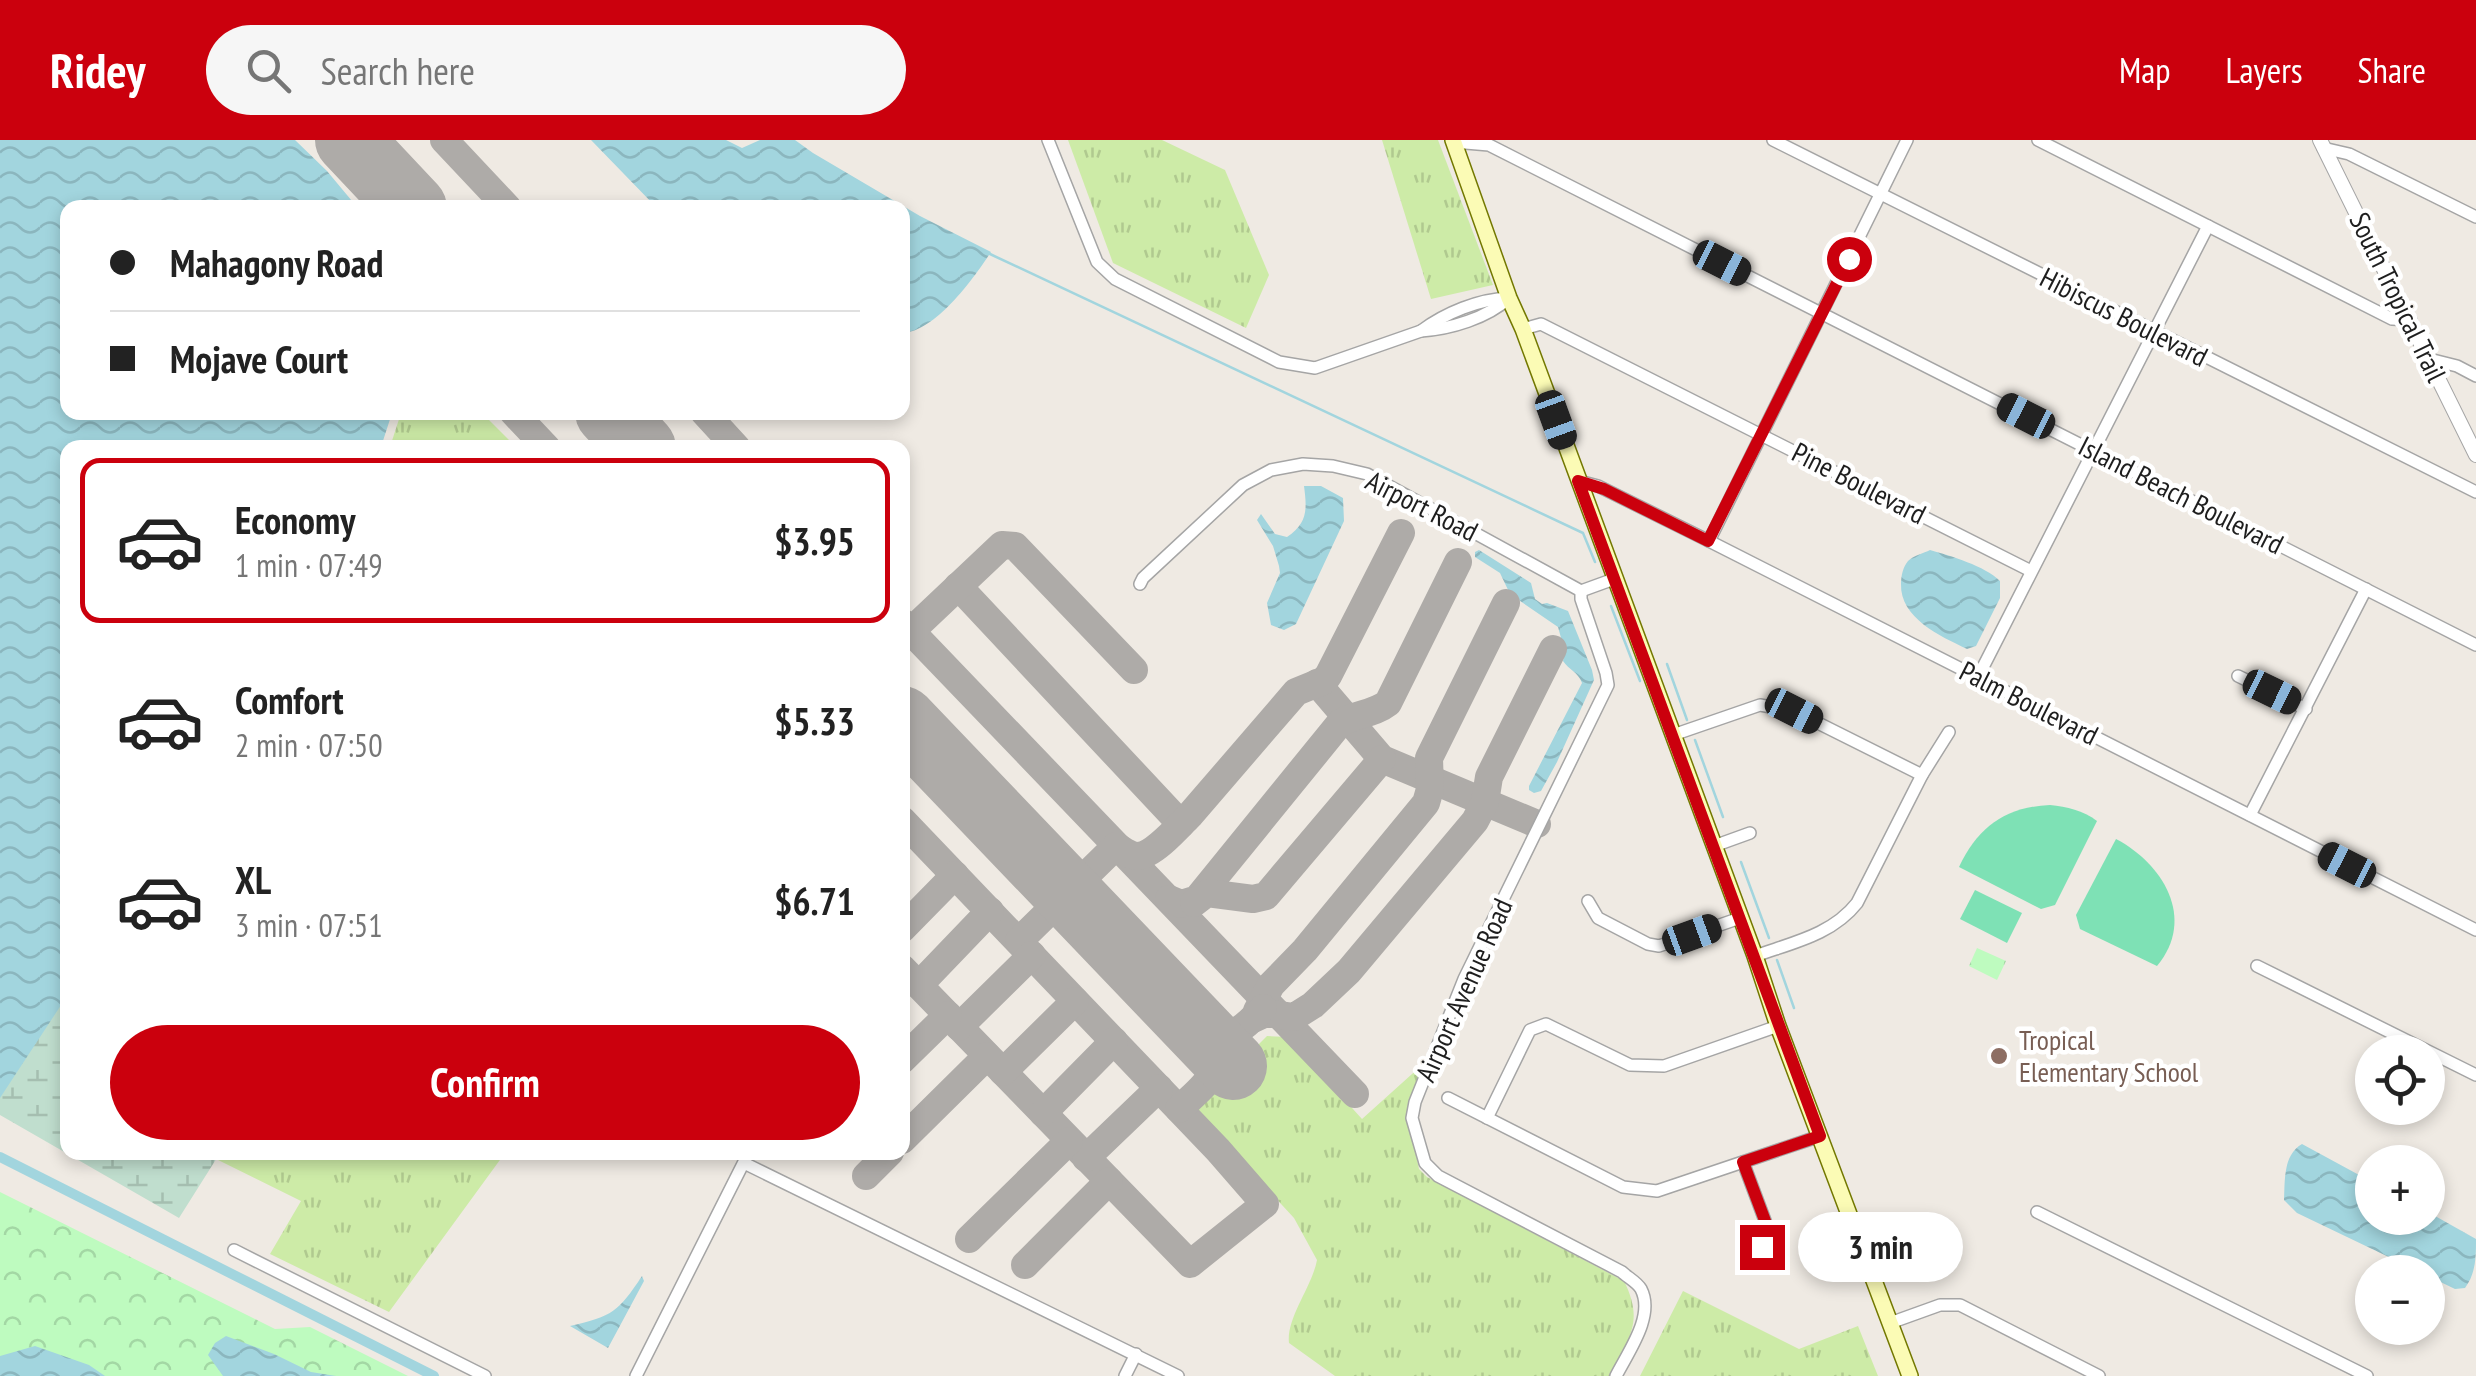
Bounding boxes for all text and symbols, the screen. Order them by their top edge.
search box [206,25,906,115]
text: Ridey [50,39,146,101]
icon: search [241,43,296,98]
text: Search here [321,46,475,95]
text: Map [2119,47,2170,93]
text: Layers [2225,47,2303,93]
text: Share [2358,47,2426,93]
street label: South Tropical Trail [2341,206,2456,388]
car [1688,236,1756,290]
route start [1827,237,1872,282]
text: Mahagony Road [170,238,383,287]
street label: Hibiscus Boulevard [2034,258,2214,375]
text: Mojave Court [170,334,348,383]
car [1532,387,1580,453]
car [1992,389,2060,443]
street label: Island Beach Boulevard [2073,427,2290,562]
street label: Pine Boulevard [1786,433,1932,532]
street label: Airport Road [1360,462,1485,550]
text: Economy [235,495,355,544]
icon: car [115,496,205,586]
text: $3.95 [774,516,855,565]
text: 1 min · 07:49 [235,544,383,586]
street label: Palm Boulevard [1954,652,2105,753]
car [2238,665,2306,719]
text: Comfort [235,675,344,724]
icon: car [115,676,205,766]
car [1760,684,1828,738]
text: $5.33 [774,696,855,745]
text: 2 min · 07:50 [235,724,383,766]
car [2313,838,2381,892]
text: XL [235,855,271,904]
icon: car [115,856,205,946]
text: $6.71 [774,876,855,925]
street label: Airport Avenue Road [1407,892,1521,1087]
text: 3 min · 07:51 [235,904,383,946]
car [1659,911,1725,959]
place label: Tropical Elementary School [2019,1021,2199,1090]
button: Confirm [110,1025,860,1140]
map controls [2355,1035,2445,1345]
button: locate [2355,1035,2445,1125]
marker: Tropical Elementary School [1988,1045,2010,1067]
button: + [2355,1145,2445,1235]
callout: 3 min [1797,1212,1962,1282]
route end [1740,1225,1785,1270]
text: 3 min [1848,1226,1913,1268]
button: − [2355,1255,2445,1345]

